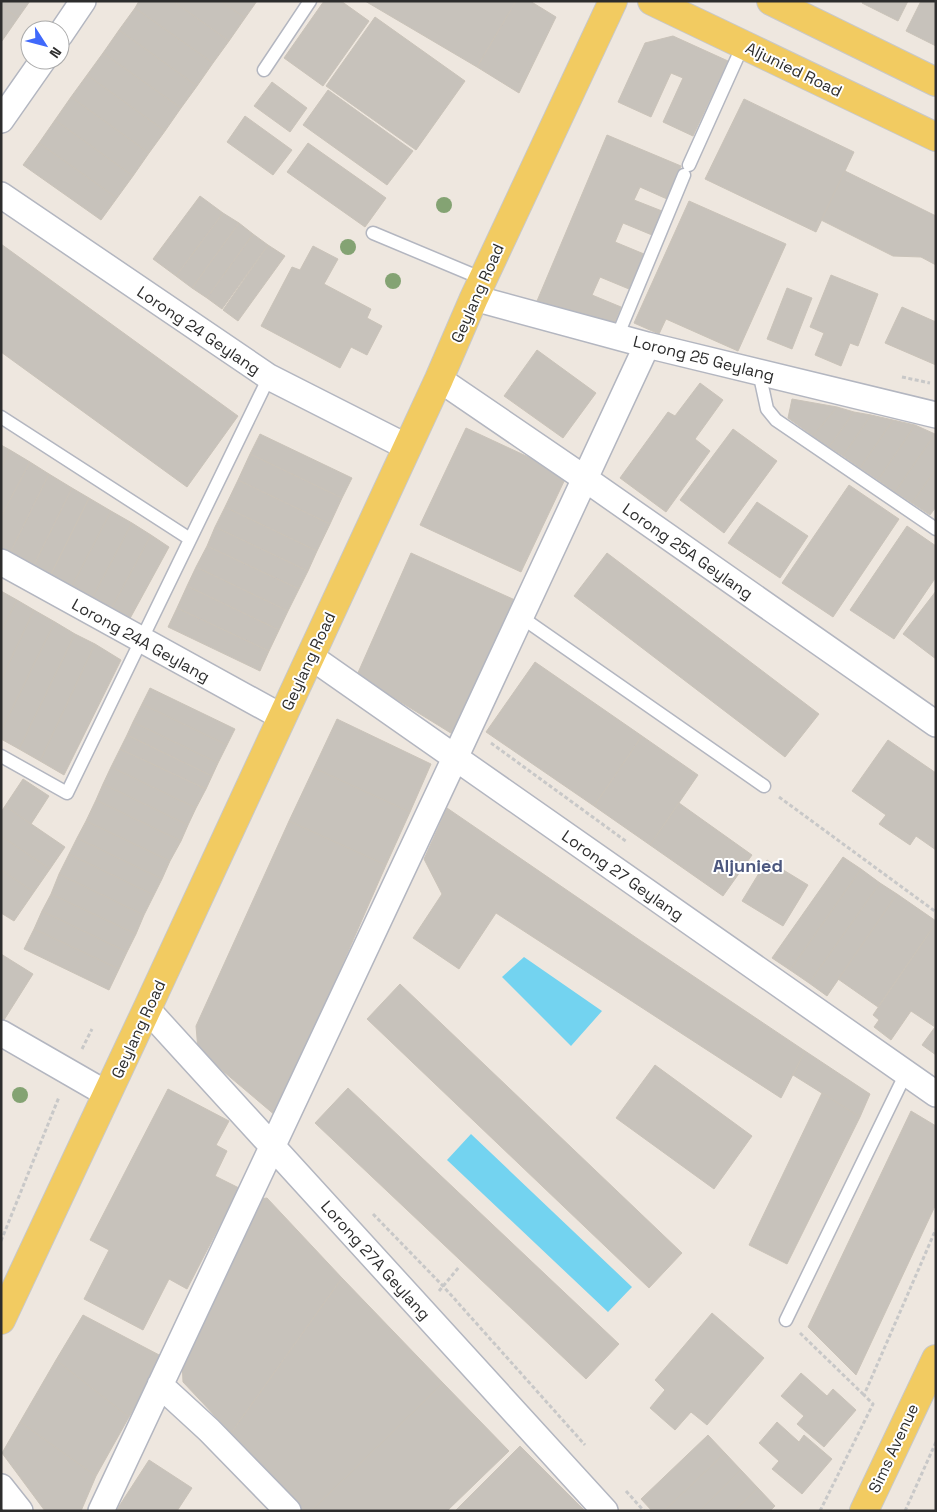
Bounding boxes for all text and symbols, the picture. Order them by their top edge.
north arrow [20,20,70,70]
street label: Aljunied Road [742,37,845,102]
text: N [45,44,66,62]
street label: Geylang Road [446,240,509,346]
street label: Lorong 24 Geylang [133,281,265,380]
street label: Lorong 25 Geylang [631,331,777,386]
street label: Lorong 25A Geylang [618,498,757,604]
street label: Lorong 24A Geylang [68,594,213,687]
street label: Geylang Road [276,609,340,714]
street label: Lorong 27 Geylang [558,825,688,925]
district label: Aljunied [713,854,783,877]
street label: Geylang Road [106,977,170,1082]
street label: Lorong 27A Geylang [316,1196,435,1325]
street label: Sims Avenue [864,1400,923,1496]

